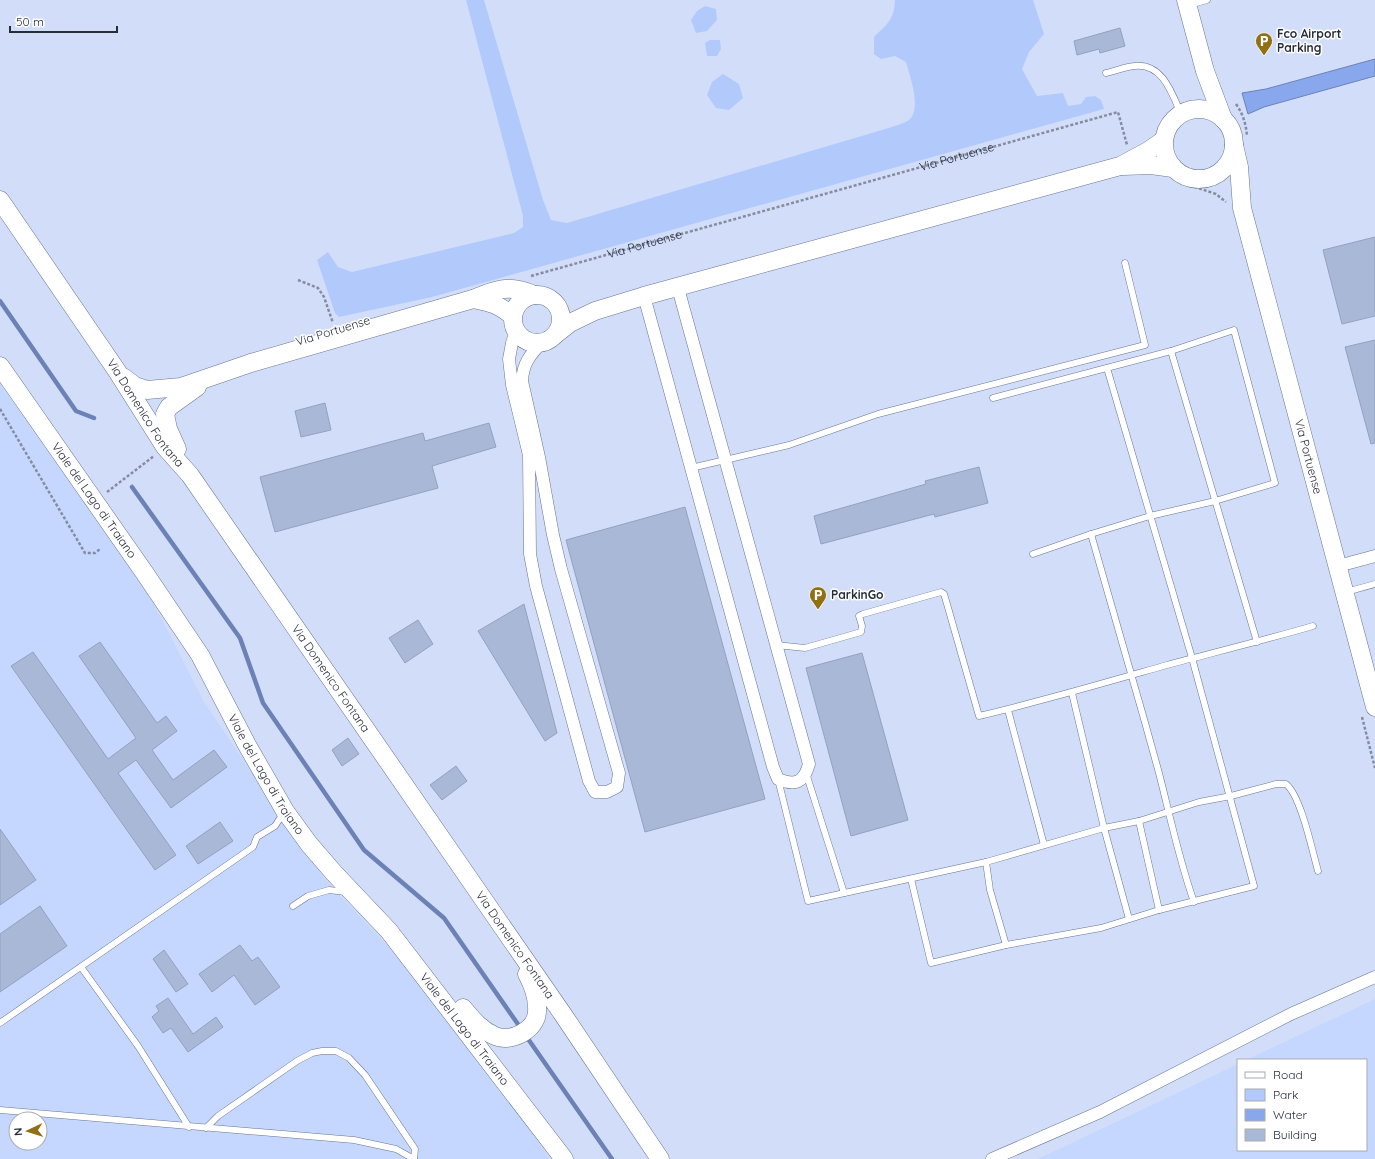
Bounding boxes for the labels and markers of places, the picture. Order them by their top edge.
place label: Fco Airport Parking [1277,26,1342,55]
parking icon: Fco Airport Parking [1254,31,1274,56]
parking icon: ParkinGo [808,585,828,610]
place label: ParkinGo [831,587,884,602]

